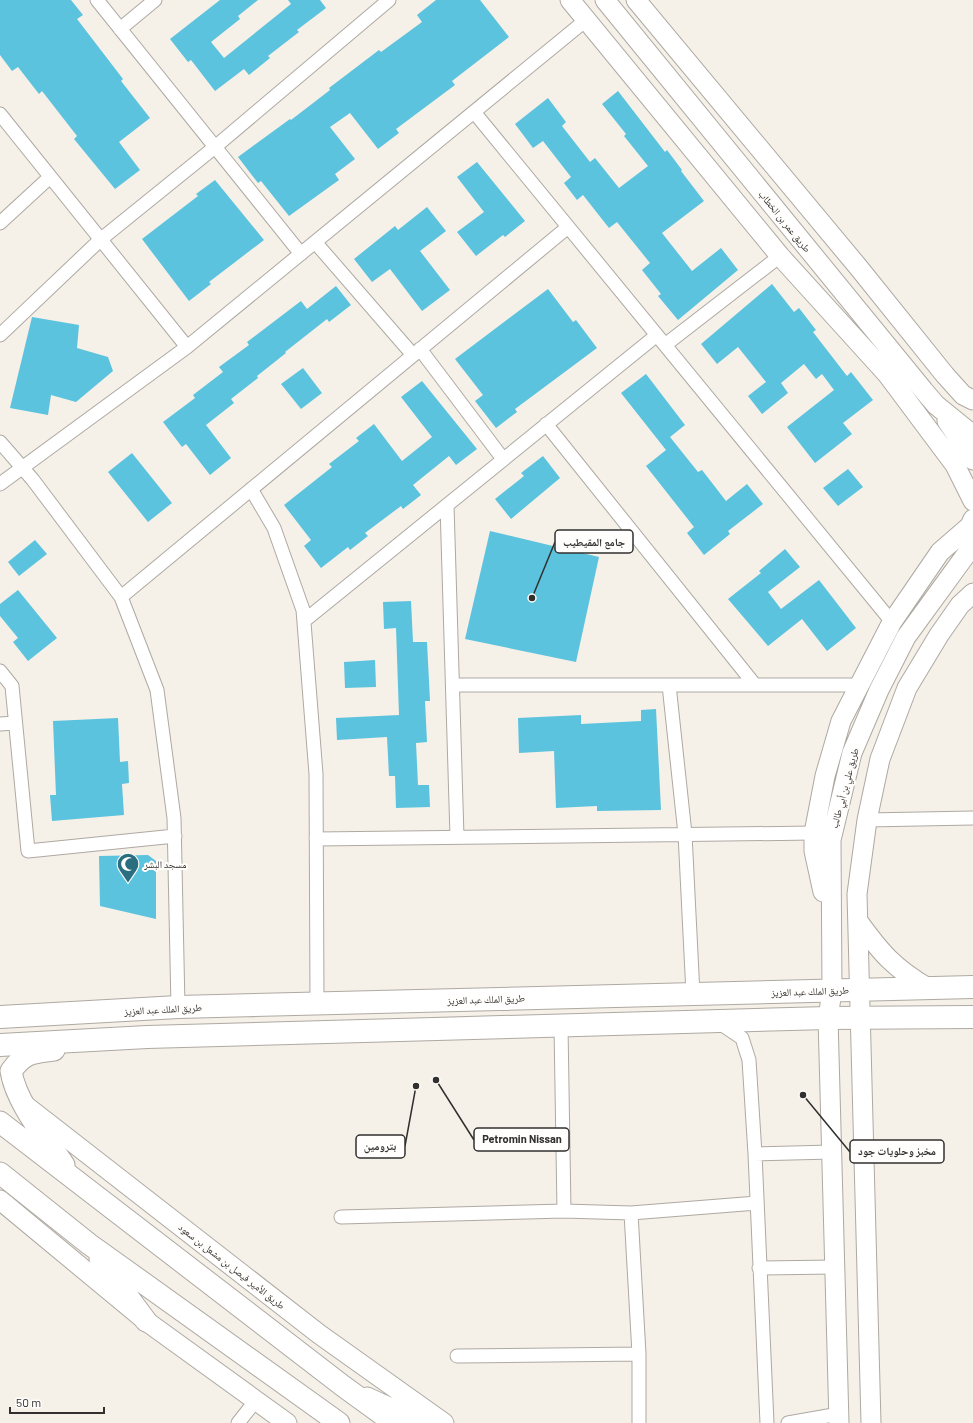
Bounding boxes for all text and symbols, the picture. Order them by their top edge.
street label: طريق عمر بن الخطاب [756,188,814,255]
callout: جامع المقيطيب [555,530,633,553]
text: جامع المقيطيب [563,535,625,550]
street label: طريق علي بن أبي طالب [827,746,863,830]
mosque icon: مسجد البشر [115,851,141,884]
place label: مسجد البشر [143,858,187,870]
street label: طريق الملك عبد العزيز [770,984,850,999]
street label: طريق الملك عبد العزيز [446,992,526,1007]
street label: طريق الملك عبد العزيز [123,1001,203,1018]
callout: Petromin Nissan [474,1128,569,1151]
text: Petromin Nissan [482,1132,562,1145]
callout: بترومين [356,1135,405,1158]
text: بترومين [364,1139,396,1154]
callout: مخبز وحلويات جود [850,1140,944,1163]
text: مخبز وحلويات جود [858,1144,936,1158]
street label: طريق الأمير فيصل بن مشعل بن سعود [176,1221,288,1312]
scale bar [10,1389,104,1415]
text: 50 m [16,1395,41,1409]

